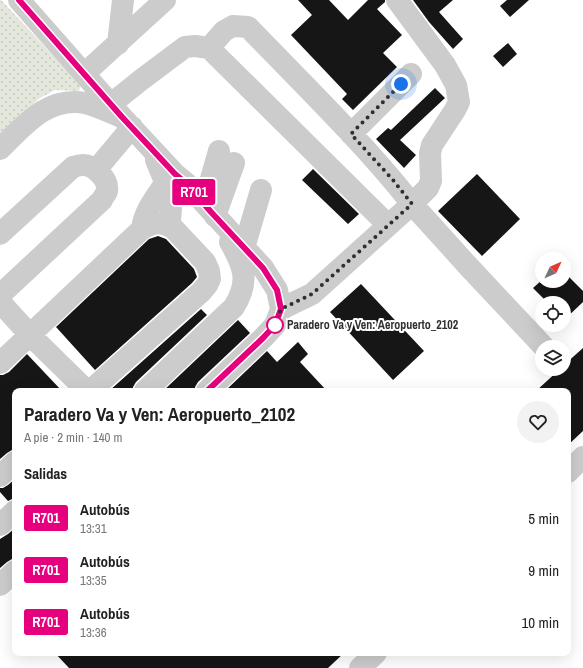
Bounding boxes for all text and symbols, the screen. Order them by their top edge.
your location [391,74,411,94]
line badge: R701 [166,179,222,205]
text: R701 [180,183,208,201]
north arrow [535,252,571,288]
map controls [535,252,571,376]
button: locate [535,296,571,332]
marker: Paradero Va y Ven: Aeropuerto_2102 [266,316,284,334]
place label: Paradero Va y Ven: Aeropuerto_2102 [287,317,459,333]
button: layers [535,340,571,376]
text: Paradero Va y Ven: Aeropuerto_2102 [24,401,295,427]
button: heart [517,401,559,443]
text: A pie · 2 min · 140 m [24,429,122,446]
text: Salidas [24,463,67,484]
text: Autobús [80,499,130,520]
text: 5 min [528,508,559,529]
text: R701 [32,509,60,527]
text: 13:31 [80,520,107,537]
text: Autobús [80,551,130,572]
text: 9 min [528,560,559,581]
text: R701 [32,561,60,579]
text: 13:35 [80,572,107,589]
text: Autobús [80,603,130,624]
text: 10 min [521,612,559,633]
text: R701 [32,613,60,631]
text: 13:36 [80,624,107,641]

